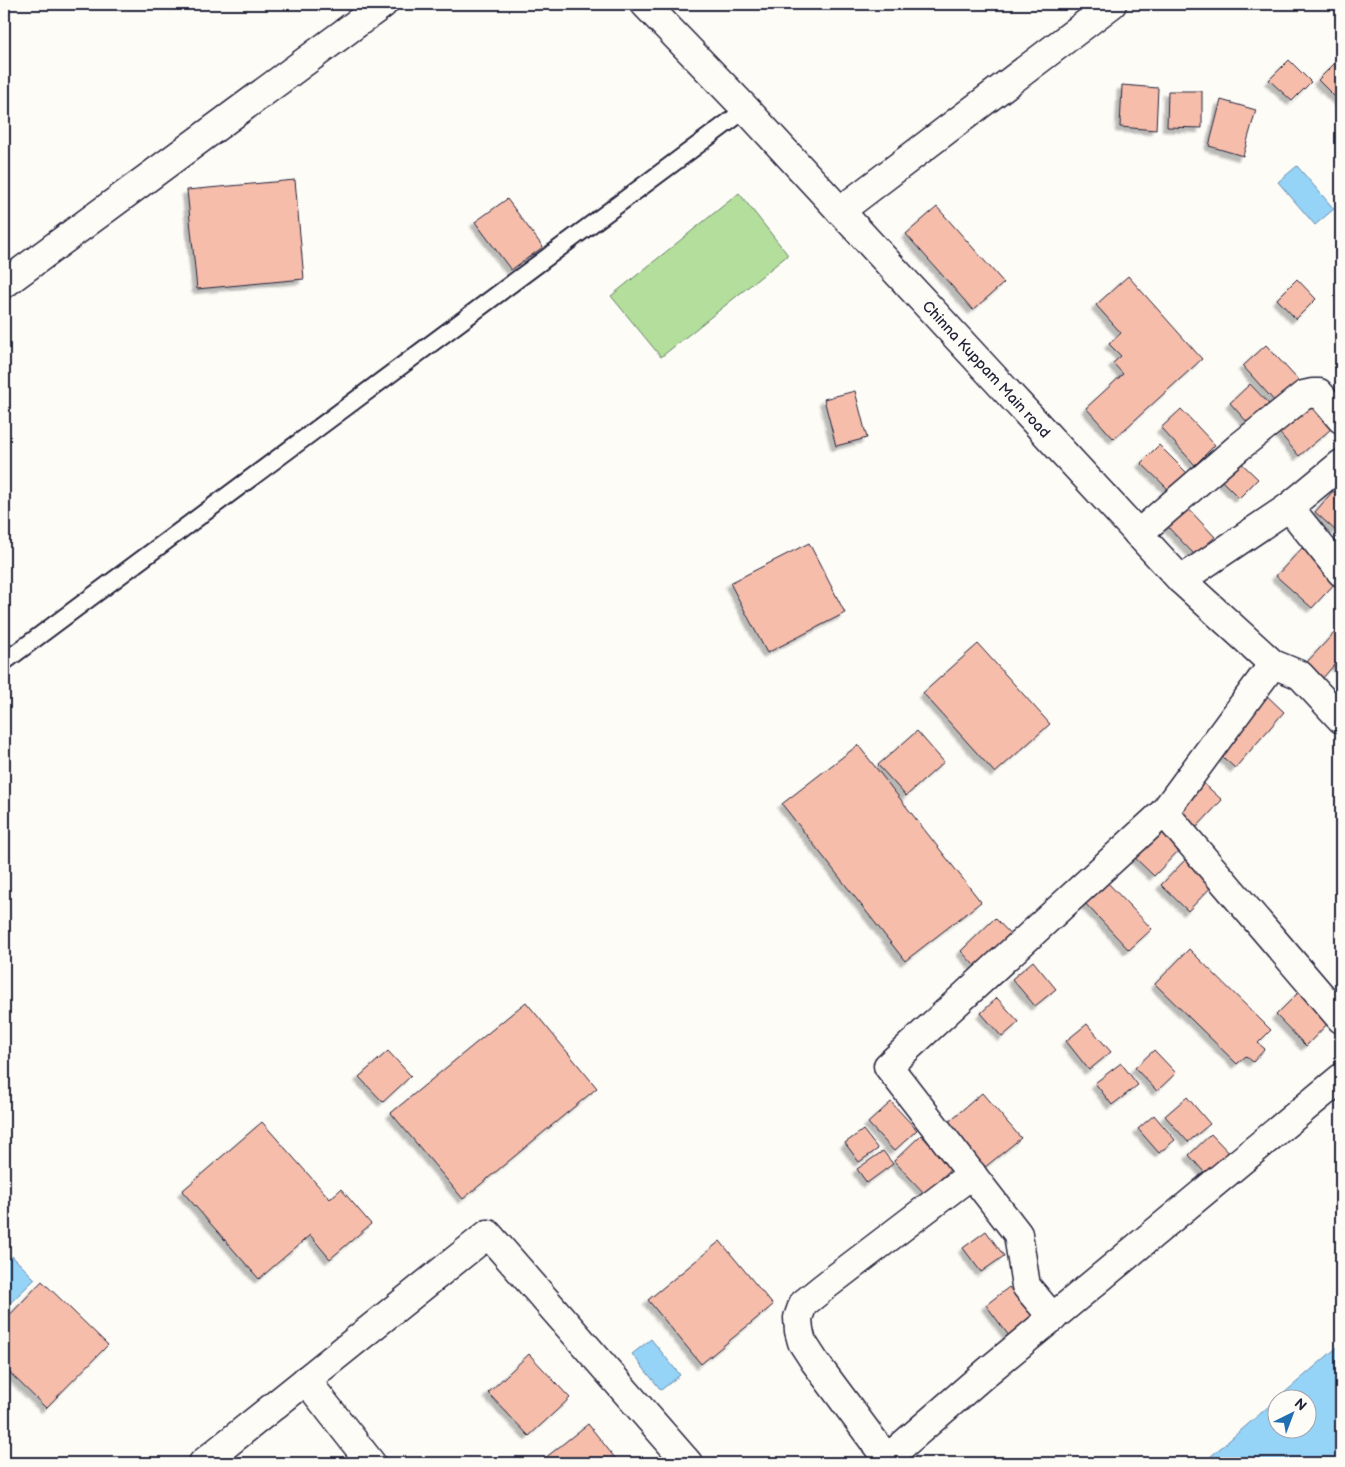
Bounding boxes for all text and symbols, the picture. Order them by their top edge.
street label: Chinna Kuppam Main road [918,297,1055,442]
north arrow [1268,1390,1318,1440]
text: N [1291,1395,1310,1415]

